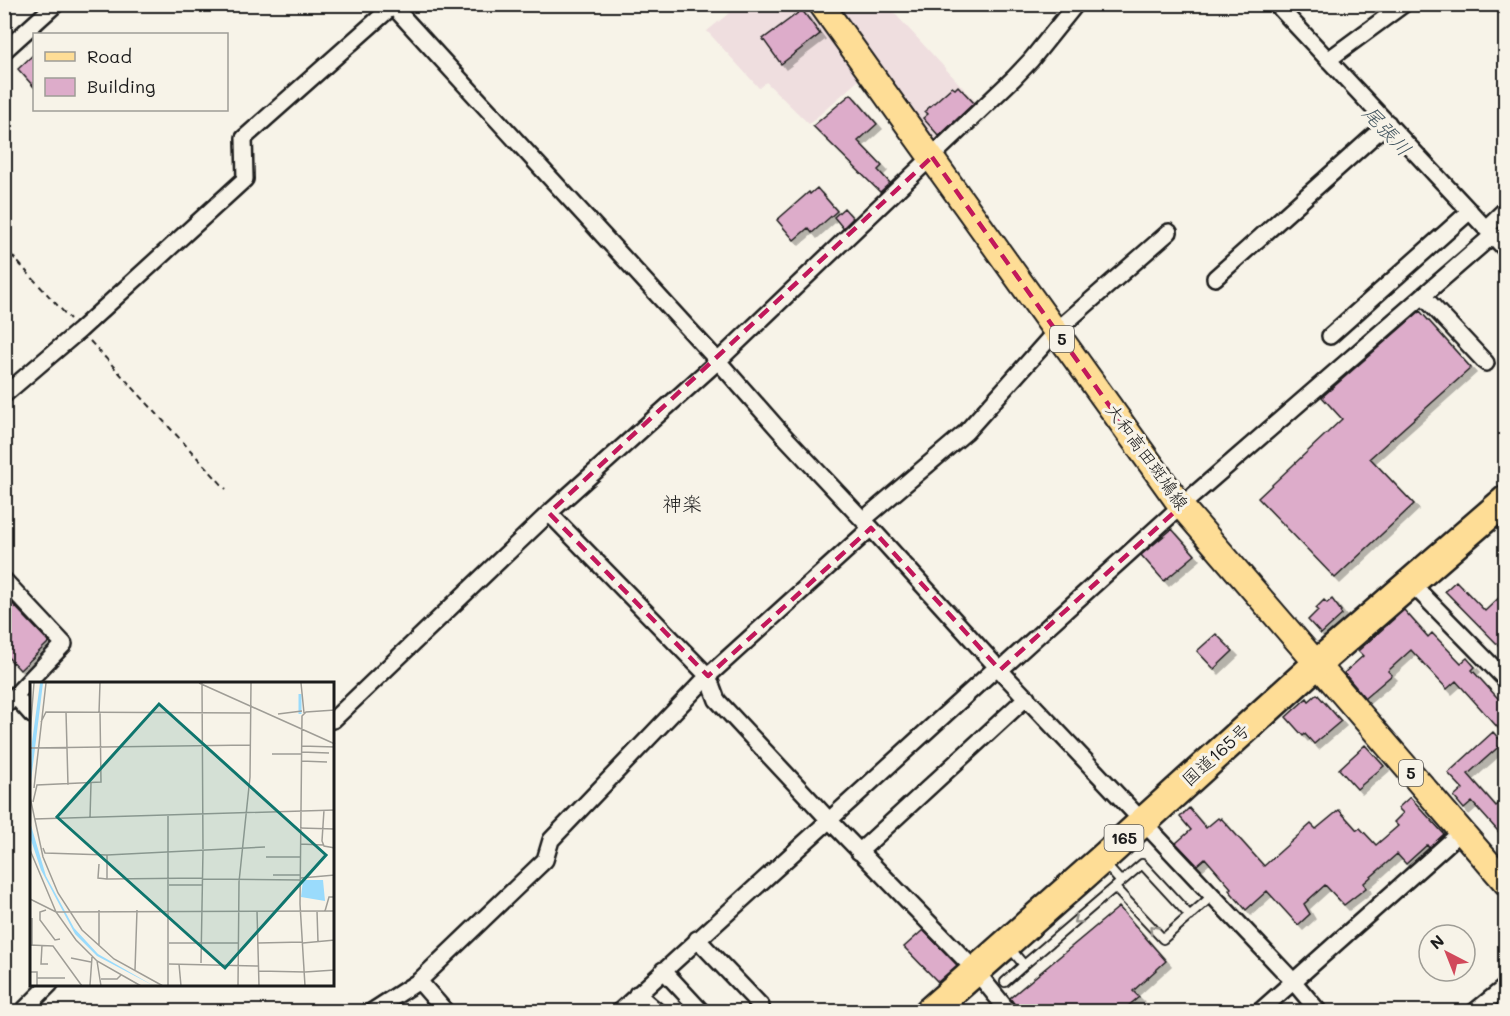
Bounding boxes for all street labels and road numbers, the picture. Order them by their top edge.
road number: 5 [1050,326,1074,352]
street label: 大和高田斑鳩線 [1101,398,1195,514]
street label: 国道165号 [1176,717,1254,791]
road number: 5 [1399,760,1423,786]
road number: 165 [1104,825,1144,851]

